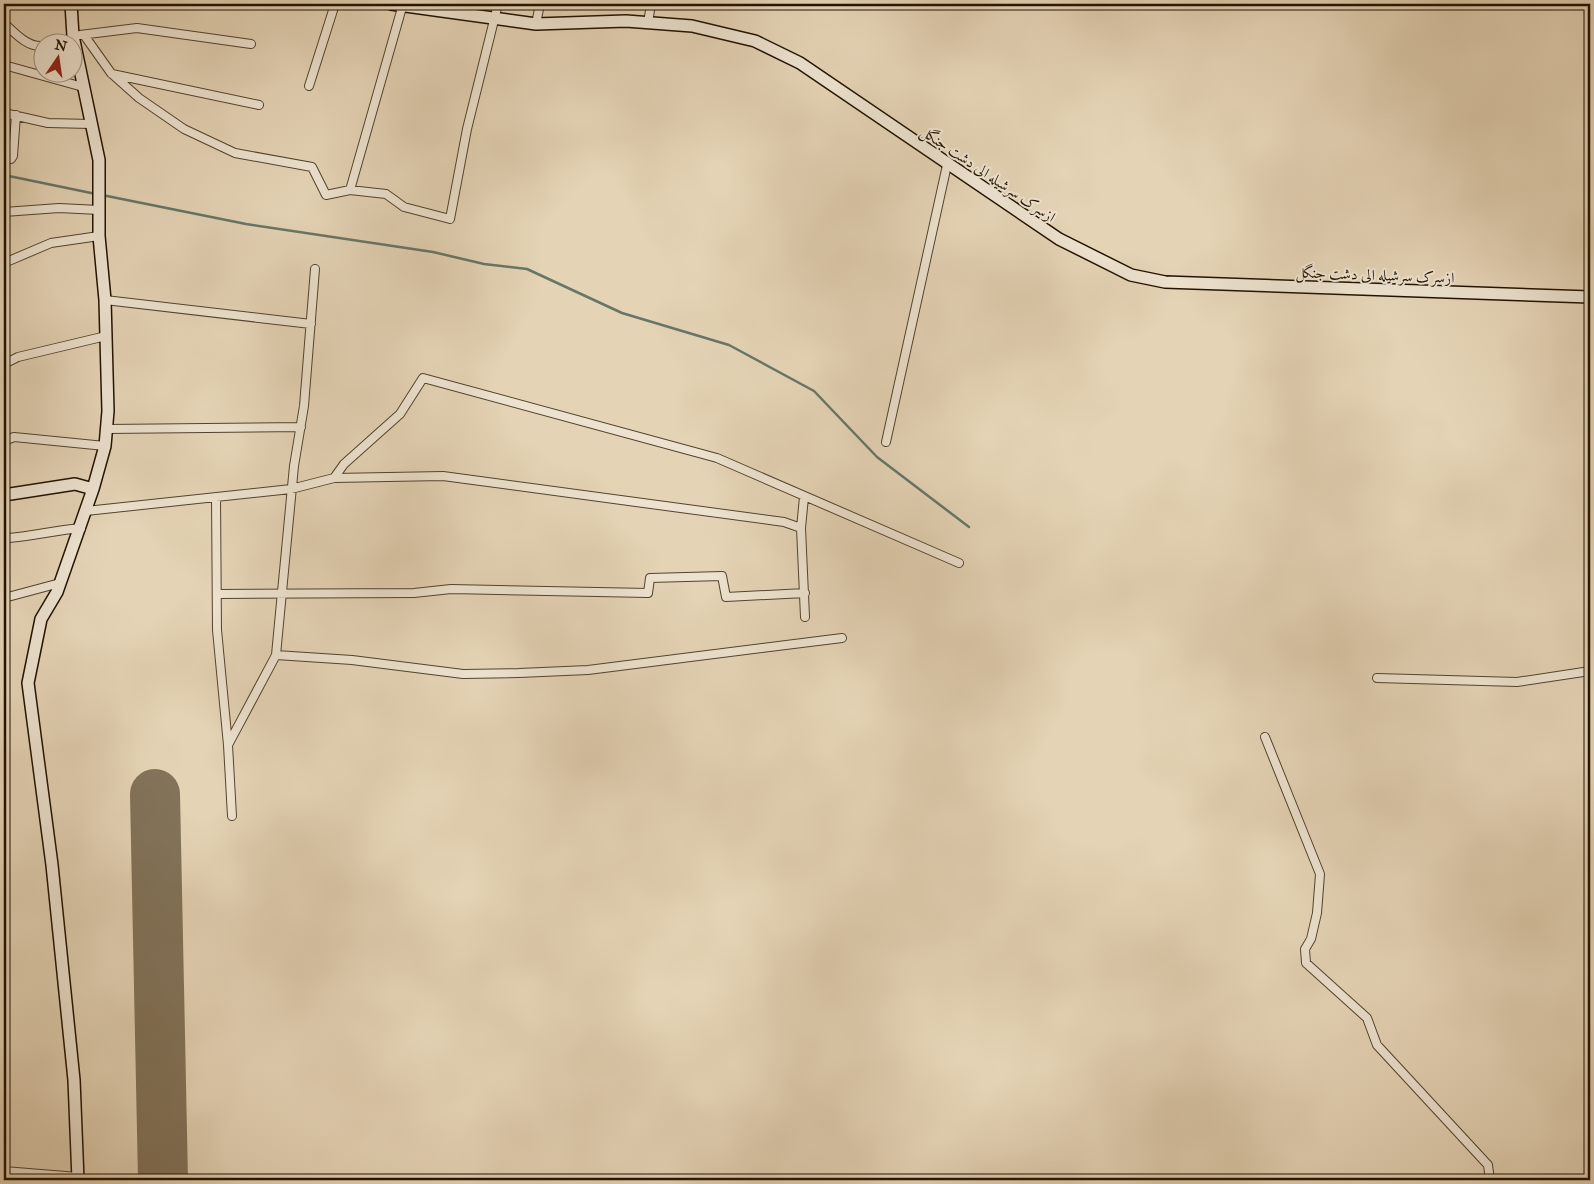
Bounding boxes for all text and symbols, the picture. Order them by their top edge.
north arrow [32,32,82,82]
text: N [53,36,69,55]
street label: ازسرک سرشیله الی دشت جنگل [917,121,1059,227]
street label: ازسرک سرشیله الی دشت جنگل [1295,262,1455,288]

